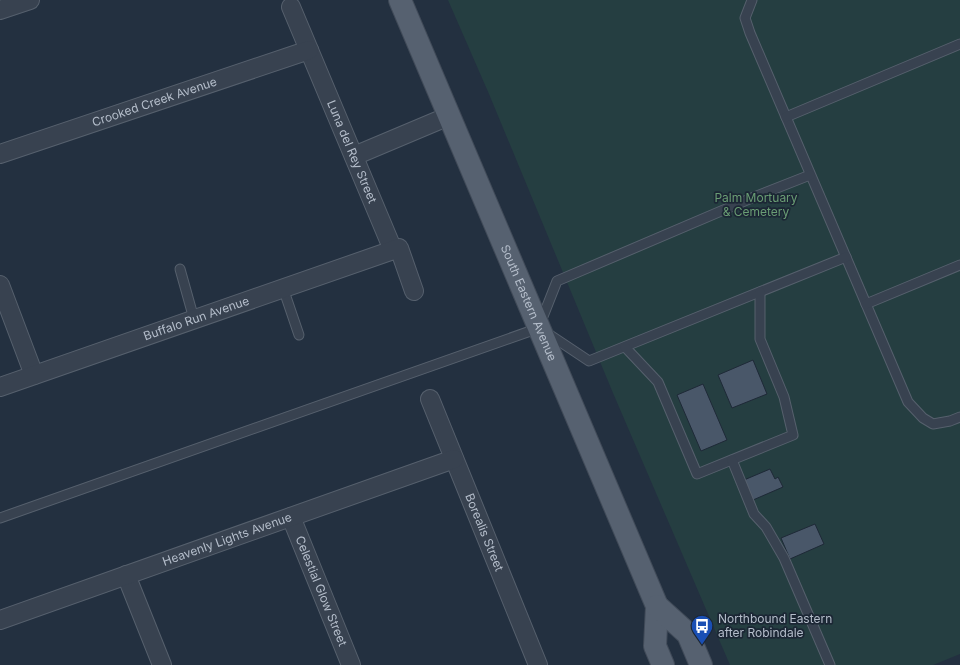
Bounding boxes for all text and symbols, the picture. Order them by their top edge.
street label: Crooked Creek Avenue [90,74,219,130]
street label: Luna del Rey Street [324,98,380,205]
park label: Palm Mortuary & Cemetery [714,190,798,219]
street label: South Eastern Avenue [498,242,560,363]
street label: Buffalo Run Avenue [141,293,251,343]
street label: Borealis Street [462,491,507,573]
street label: Heavenly Lights Avenue [160,509,294,569]
street label: Celestial Glow Street [292,534,351,648]
place label: Northbound Eastern after Robindale [718,611,832,640]
bus stop icon: Northbound Eastern after Robindale [689,613,715,646]

